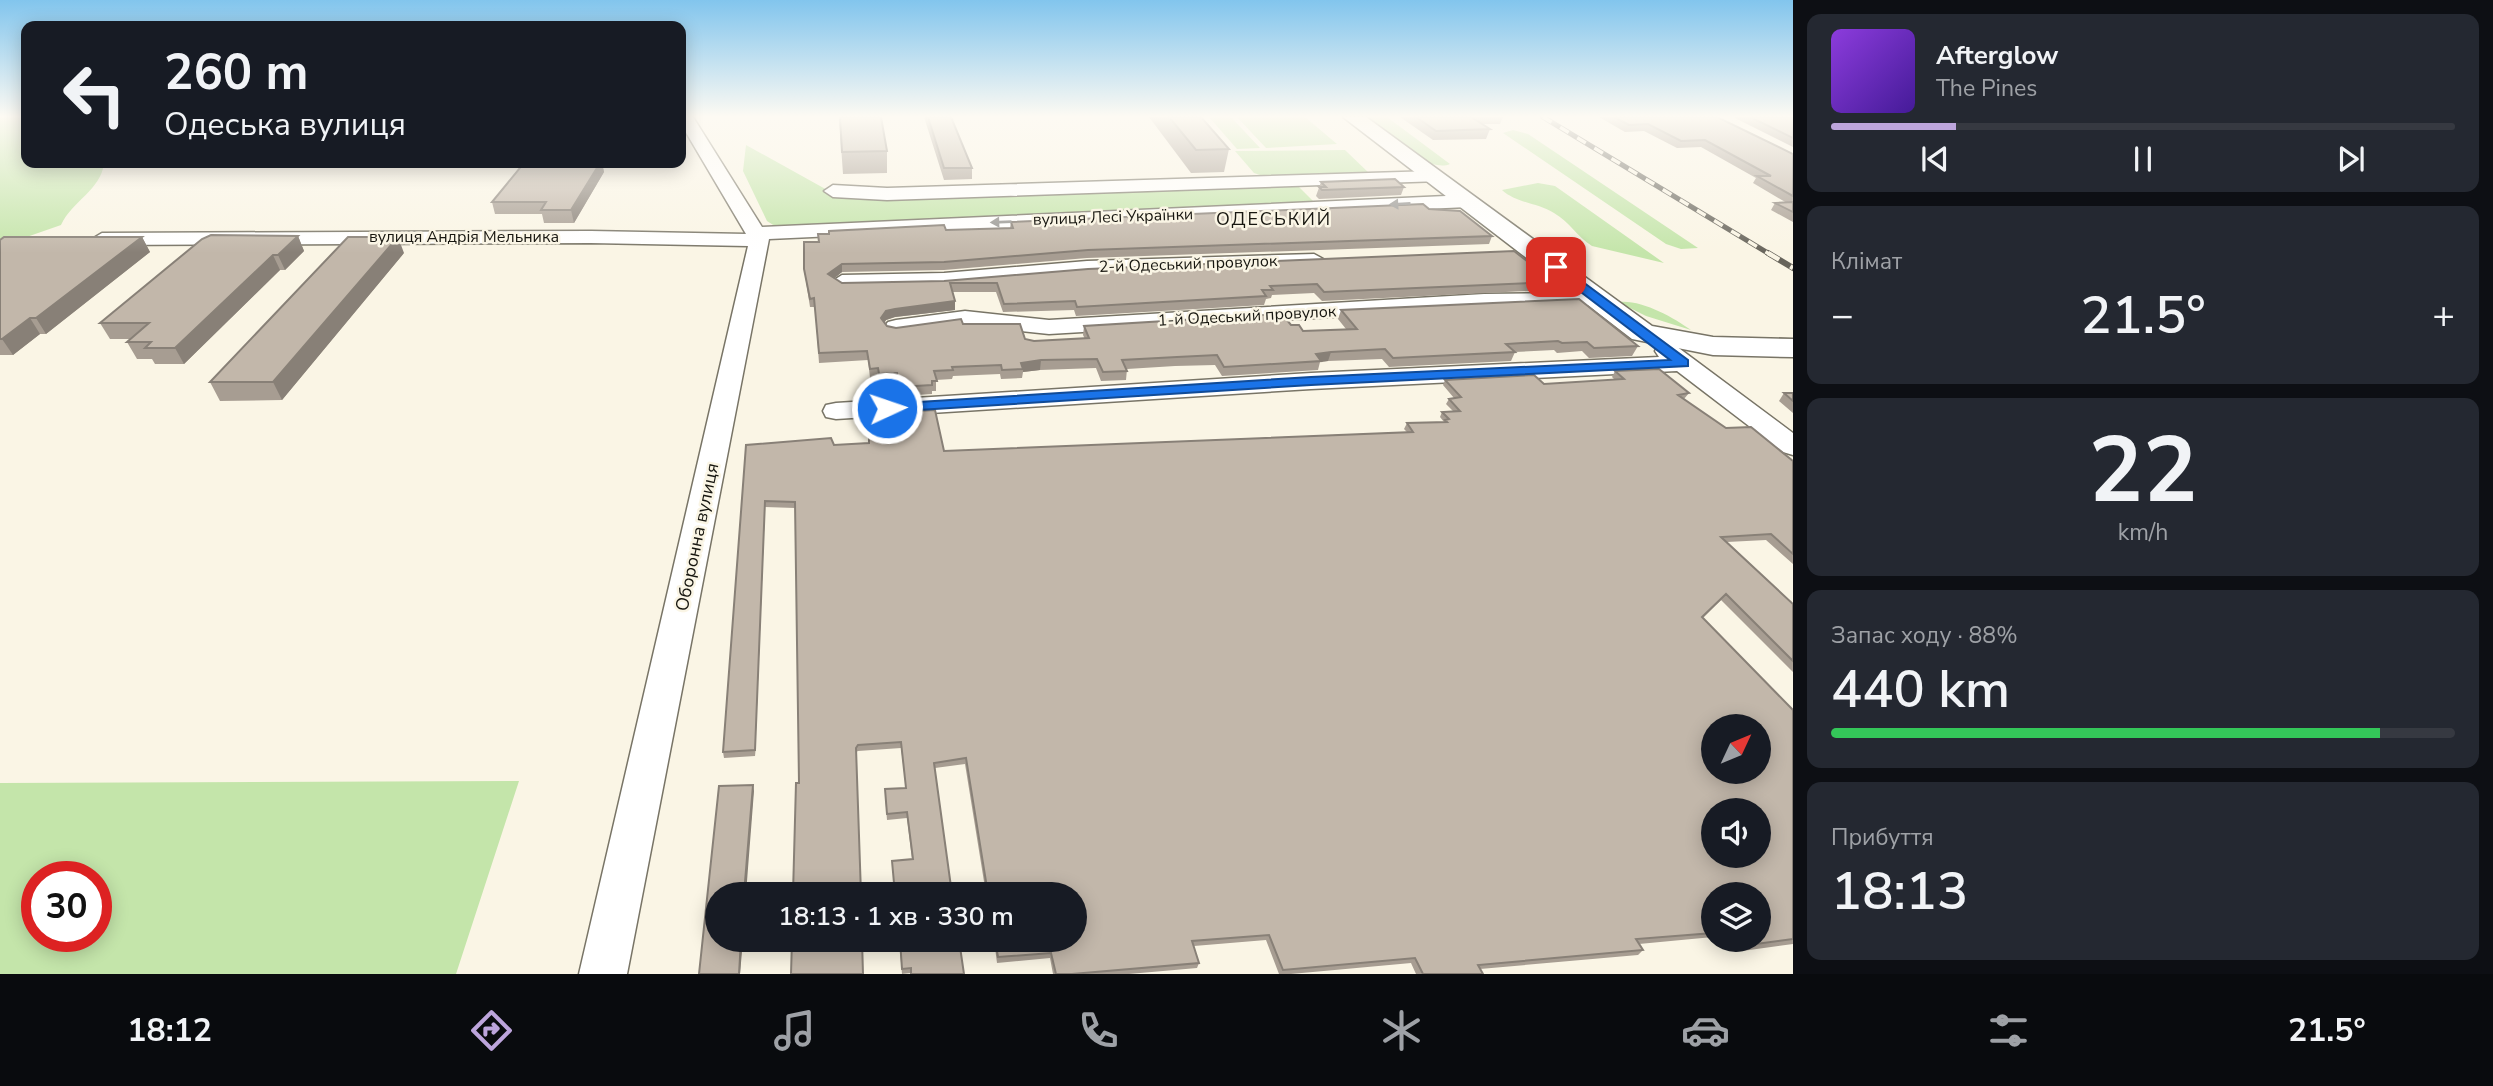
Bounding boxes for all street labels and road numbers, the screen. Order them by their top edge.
street label: вулиця Лесі Українки [1032,203,1194,231]
street label: вулиця Андрія Мельника [369,226,559,248]
street label: 2-й Одеський провулок [1098,250,1278,278]
street label: 1-й Одеський провулок [1157,300,1337,332]
street label: Оборонна вулиця [670,461,724,613]

